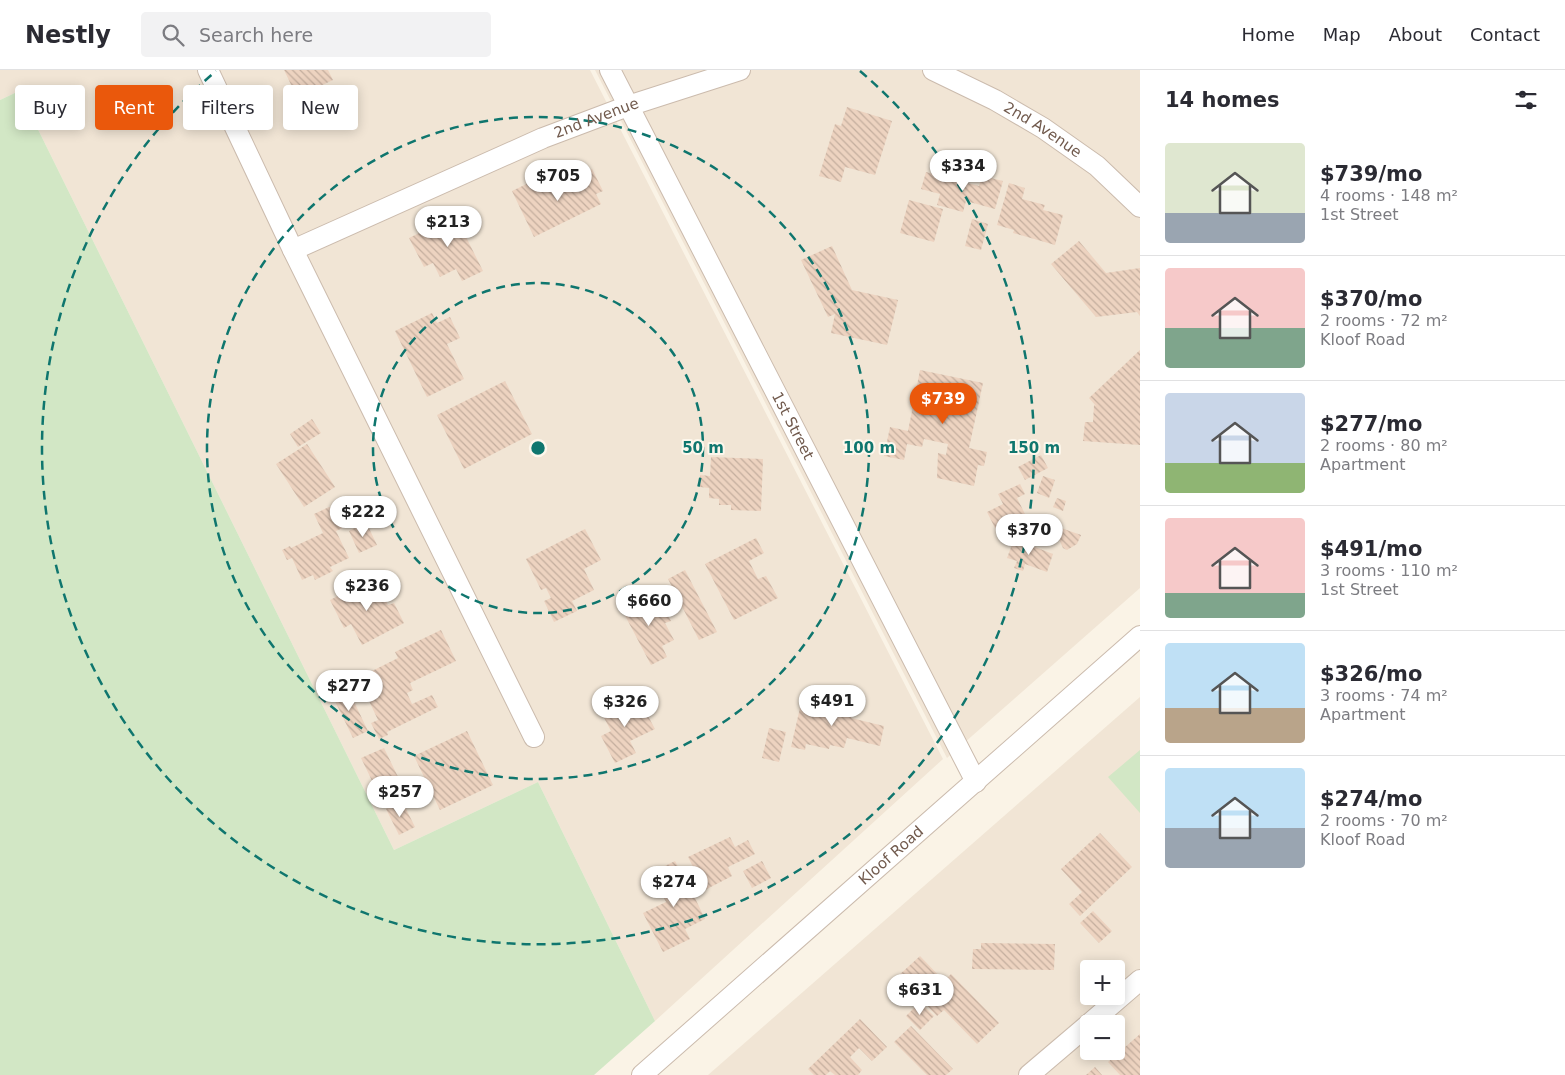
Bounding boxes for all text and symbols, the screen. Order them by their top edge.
search box [141,12,491,57]
text: Nestly [25,21,111,49]
icon: search [159,21,187,49]
text: Search here [199,24,313,46]
text: Home [1242,24,1295,45]
text: Map [1323,24,1361,45]
text: About [1389,24,1442,45]
text: Contact [1470,24,1540,45]
chip: Buy [15,85,85,130]
chip: Rent [95,85,173,130]
chip: Filters [183,85,273,130]
chip: New [283,85,358,130]
icon: filters [1512,86,1540,114]
text: 14 homes [1165,88,1280,112]
street label: 2nd Avenue [552,94,641,142]
street label: 2nd Avenue [1000,98,1085,161]
pin: $334 [933,150,993,192]
text: $334 [941,156,985,175]
pin: $705 [528,160,588,202]
text: $739/mo [1320,162,1422,186]
icon: home [1205,163,1265,223]
text: $705 [536,166,580,185]
text: 4 rooms · 148 m² [1320,186,1458,205]
text: 1st Street [1320,205,1399,224]
pin: $213 [418,206,478,248]
text: $213 [426,212,470,231]
text: $370/mo [1320,287,1422,311]
icon: home [1205,288,1265,348]
text: 2 rooms · 72 m² [1320,311,1448,330]
text: Kloof Road [1320,330,1405,349]
pin: $739 [913,382,973,425]
street label: 1st Street [768,389,818,463]
text: $739 [921,389,965,408]
text: $277/mo [1320,412,1422,436]
icon: home [1205,413,1265,473]
text: 2 rooms · 80 m² [1320,436,1448,455]
centre of rings [529,439,547,457]
text: 50 m [682,439,724,457]
text: 100 m [843,439,895,457]
text: 150 m [1008,439,1060,457]
text: Apartment [1320,455,1406,474]
pin: $222 [333,496,393,538]
text: $222 [341,502,385,521]
pin: $370 [999,514,1059,556]
text: $370 [1007,520,1051,539]
text: $491/mo [1320,537,1422,561]
icon: home [1205,538,1265,598]
text: 3 rooms · 110 m² [1320,561,1458,580]
pin: $236 [337,570,397,612]
text: $236 [345,576,389,595]
text: 1st Street [1320,580,1399,599]
pin: $660 [619,584,679,627]
text: $660 [627,591,671,610]
text: $326/mo [1320,662,1422,686]
icon: home [1205,663,1265,723]
pin: $277 [319,670,379,712]
text: $277 [327,676,371,695]
pin: $491 [802,684,862,727]
pin: $326 [595,686,655,728]
text: 3 rooms · 74 m² [1320,686,1448,705]
text: $491 [810,691,854,710]
text: $326 [603,692,647,711]
text: Apartment [1320,705,1406,724]
pin: $257 [370,776,430,818]
text: $257 [378,782,422,801]
text: $274/mo [1320,787,1422,811]
icon: home [1205,788,1265,848]
text: 2 rooms · 70 m² [1320,811,1448,830]
street label: Kloof Road [855,822,927,889]
text: Kloof Road [1320,830,1405,849]
pin: $274 [644,866,704,908]
text: $274 [652,872,696,891]
map controls [1080,960,1125,1060]
button: + [1080,960,1125,1005]
pin: $631 [890,974,950,1016]
text: $631 [898,980,942,999]
button: − [1080,1015,1125,1060]

